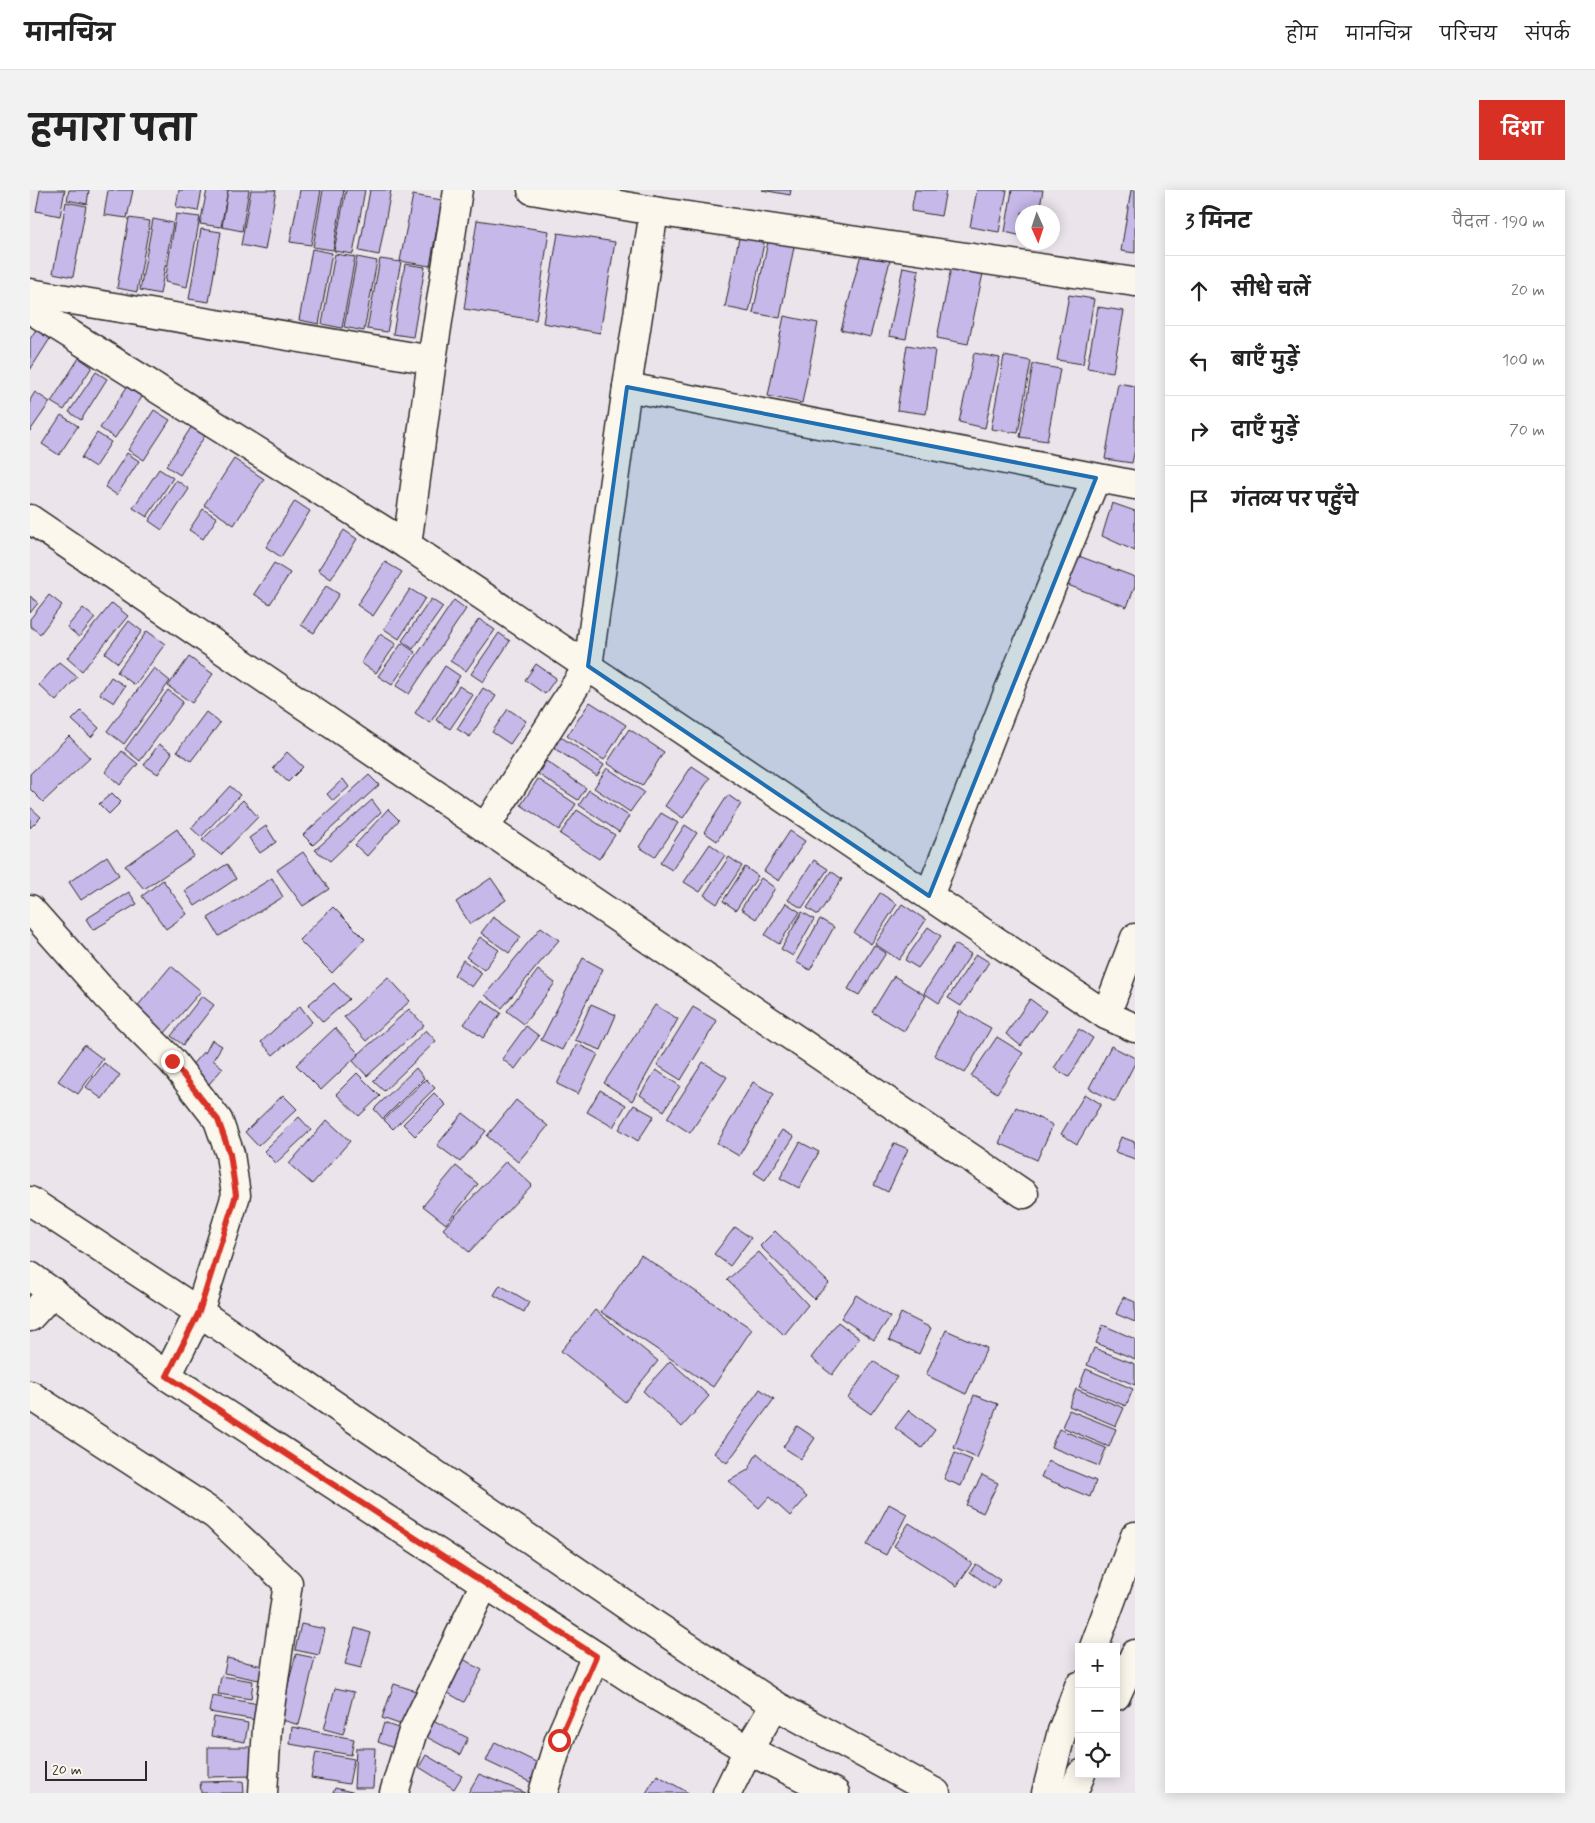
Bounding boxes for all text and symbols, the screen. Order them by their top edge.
text: मानचित्र [25,19,114,50]
text: होम [1286,23,1318,47]
text: मानचित्र [1346,23,1412,47]
text: परिचय [1440,23,1497,47]
text: संपर्क [1525,23,1570,47]
button: दिशा [1479,100,1565,160]
text: हमारा पता [30,107,195,153]
north arrow [1015,205,1060,250]
text: 3 मिनट [1185,208,1251,236]
text: पैदल · 190 m [1452,212,1545,233]
icon: ahead [1185,277,1213,305]
text: सीधे चलें [1232,278,1310,303]
text: 20 m [1511,280,1545,301]
icon: left [1185,347,1213,375]
text: बाएँ मुड़ें [1232,348,1299,373]
text: 100 m [1502,350,1545,371]
icon: right [1185,417,1213,445]
text: दाएँ मुड़ें [1232,418,1298,443]
text: 70 m [1509,420,1545,441]
icon: arrive [1185,487,1213,515]
text: गंतव्य पर पहुँचे [1232,488,1358,513]
route end [161,1050,184,1073]
map controls [1075,1643,1120,1778]
button: + [1075,1643,1120,1688]
button: − [1075,1688,1120,1733]
route start [548,1729,571,1752]
button: locate [1075,1733,1120,1778]
scale bar [45,1758,148,1781]
text: 20 m [52,1761,82,1779]

